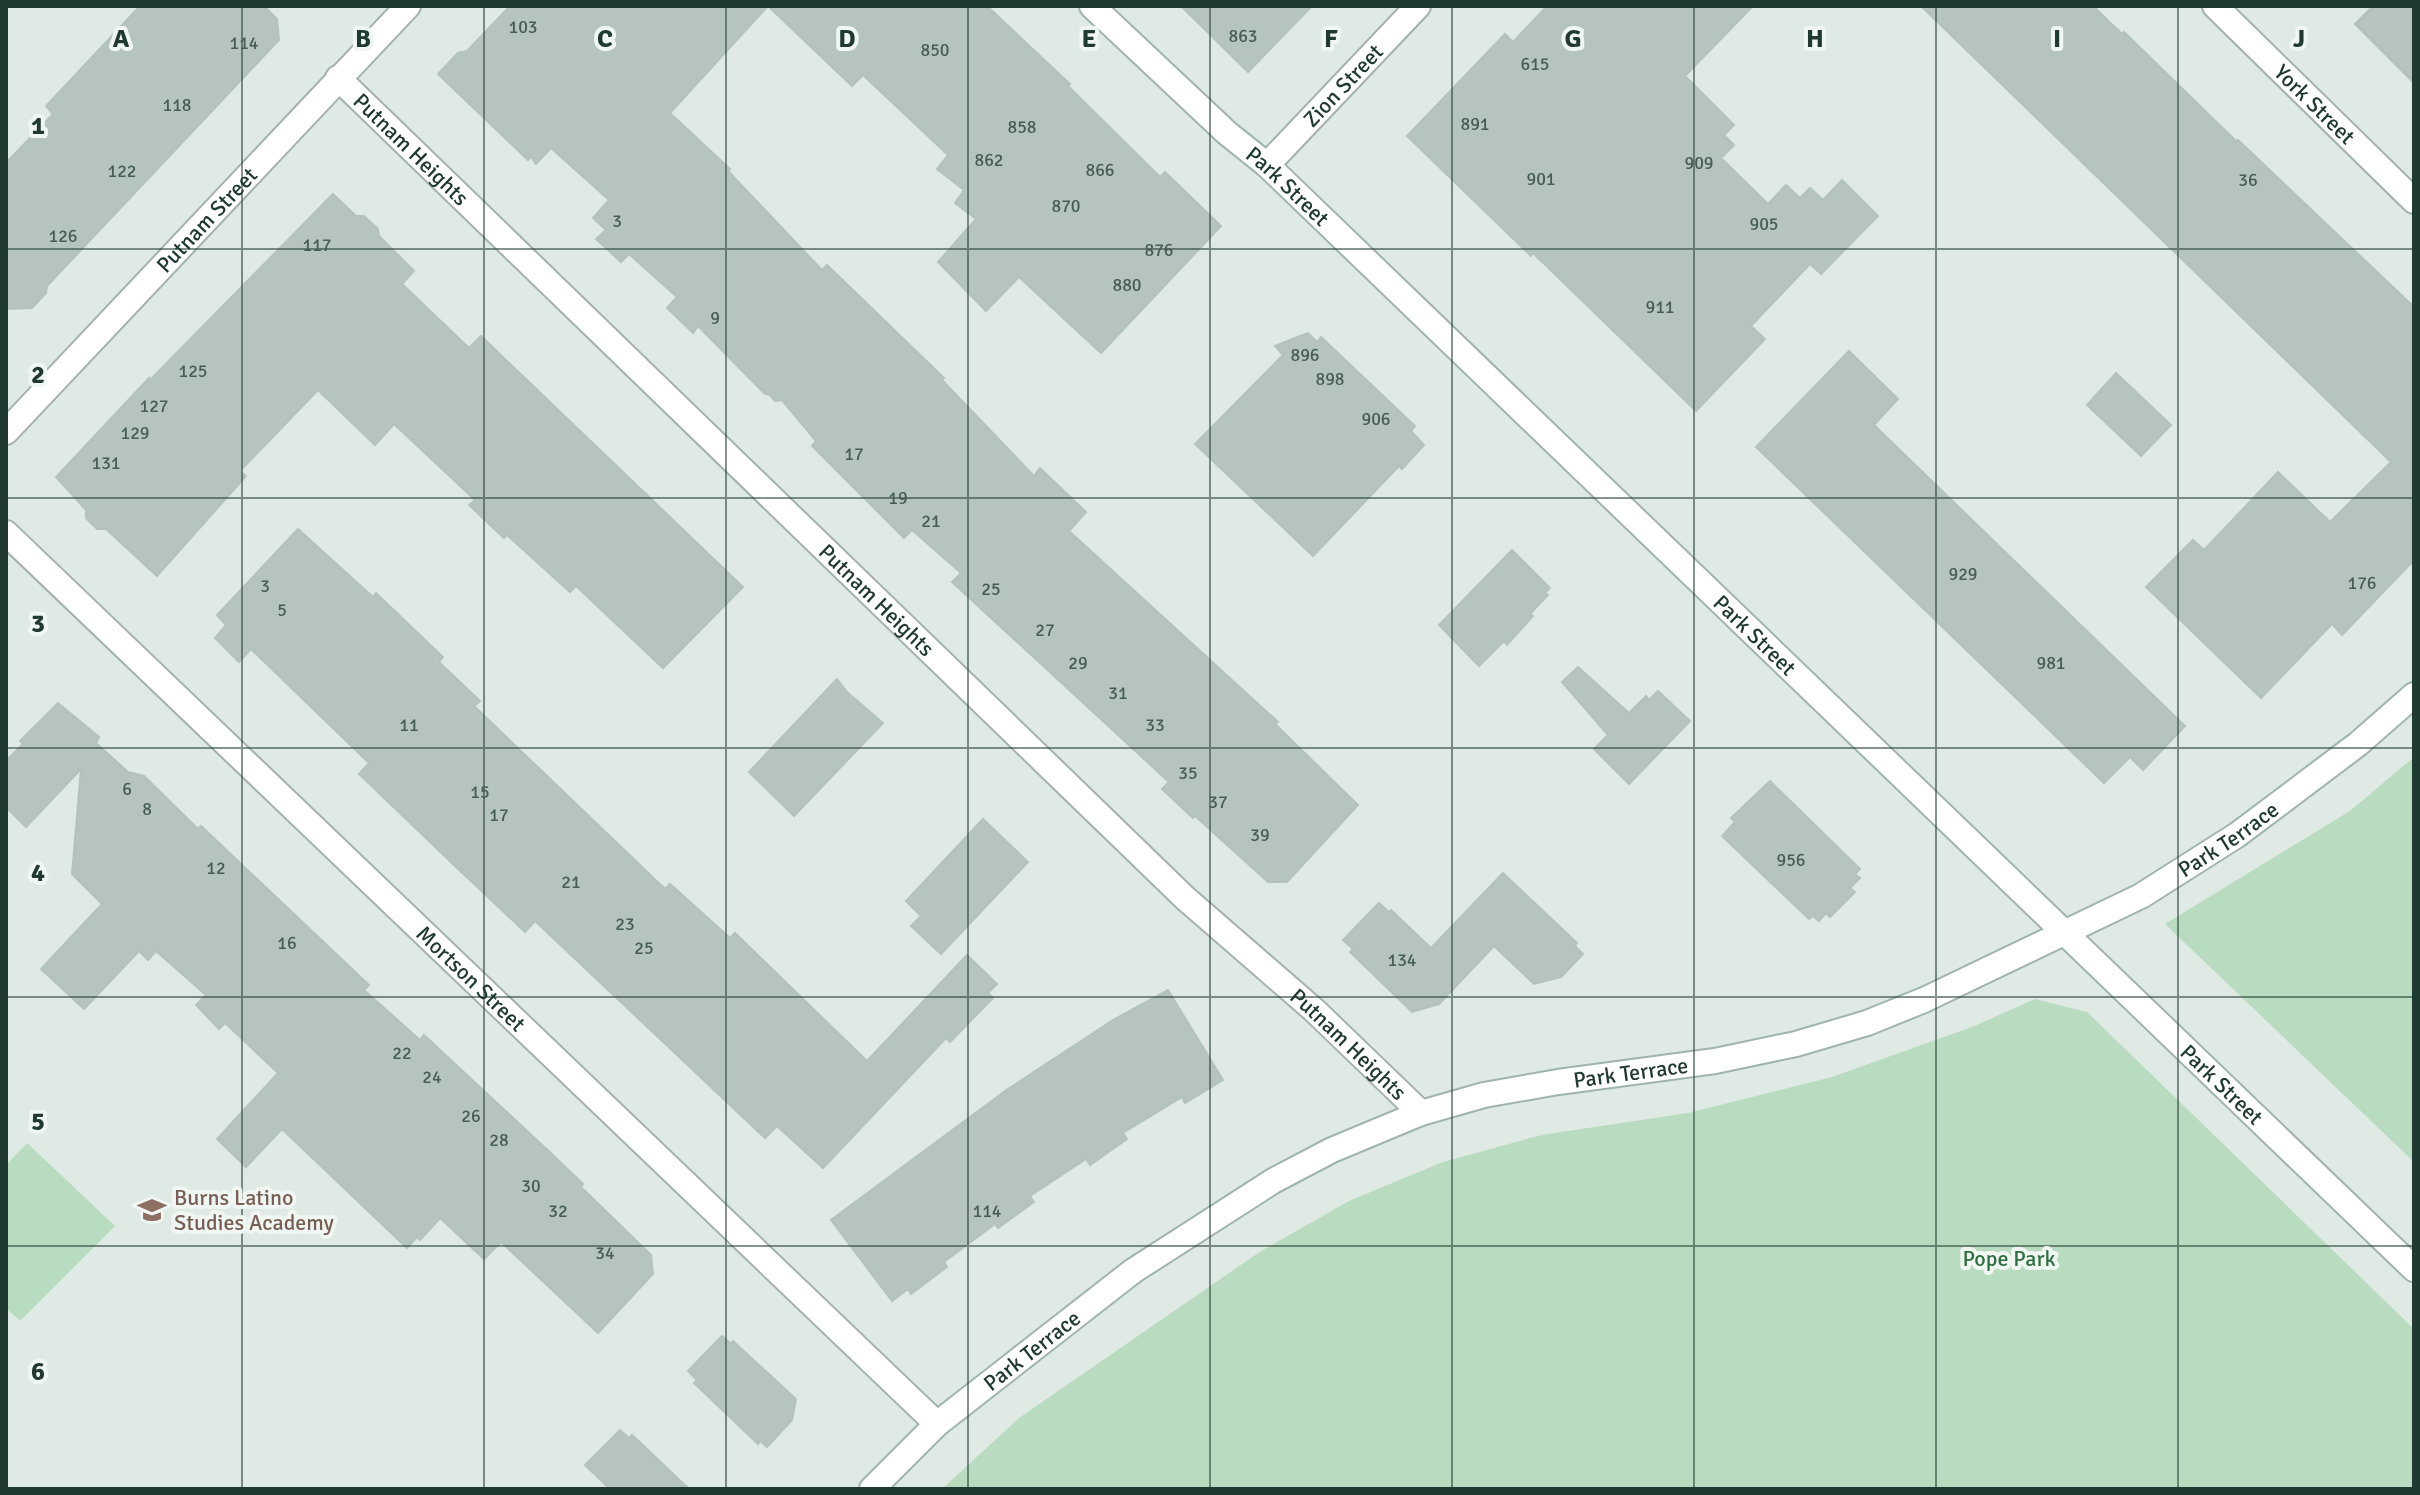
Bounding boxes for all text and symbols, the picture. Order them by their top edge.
house number: 103 [508,16,538,38]
text: A [113,23,130,55]
text: B [355,23,371,55]
text: C [597,23,613,55]
text: D [838,23,856,55]
text: E [1082,23,1096,55]
text: F [1324,23,1338,55]
text: G [1564,23,1582,55]
text: H [1806,23,1824,55]
text: I [2053,23,2061,55]
text: J [2293,23,2305,55]
house number: 863 [1228,25,1258,47]
house number: 114 [229,32,259,54]
street label: Zion Street [1298,38,1389,133]
house number: 850 [920,39,950,61]
house number: 615 [1520,53,1550,75]
street label: York Street [2269,59,2361,150]
street label: Putnam Heights [348,87,474,211]
house number: 118 [162,94,192,116]
text: 1 [31,110,45,142]
house number: 891 [1460,113,1490,135]
house number: 858 [1007,116,1037,138]
street label: Park Street [1240,141,1335,232]
house number: 862 [974,149,1004,171]
house number: 909 [1684,152,1714,174]
house number: 866 [1085,159,1115,181]
house number: 122 [107,160,137,182]
street label: Putnam Street [151,161,263,278]
house number: 901 [1526,168,1556,190]
house number: 36 [2238,169,2258,191]
house number: 870 [1051,195,1081,217]
house number: 3 [612,210,622,232]
house number: 905 [1749,213,1779,235]
house number: 126 [48,225,78,247]
house number: 117 [302,234,332,256]
house number: 876 [1144,239,1174,261]
house number: 880 [1112,274,1142,296]
house number: 911 [1645,296,1675,318]
house number: 9 [710,307,720,329]
house number: 896 [1290,344,1320,366]
text: 2 [31,359,45,391]
house number: 125 [178,360,208,382]
house number: 898 [1315,368,1345,390]
house number: 127 [139,395,169,417]
house number: 906 [1361,408,1391,430]
house number: 129 [120,422,150,444]
house number: 17 [844,443,864,465]
house number: 131 [91,452,121,474]
house number: 19 [888,487,908,509]
house number: 21 [921,510,941,532]
street label: Putnam Heights [813,538,940,662]
house number: 929 [1948,563,1978,585]
house number: 176 [2347,572,2377,594]
house number: 3 [260,575,270,597]
house number: 25 [981,578,1001,600]
street label: Park Street [1708,589,1802,681]
house number: 5 [277,599,287,621]
text: 3 [31,608,45,640]
house number: 27 [1035,619,1055,641]
house number: 29 [1068,652,1088,674]
house number: 981 [2036,652,2066,674]
house number: 31 [1108,682,1128,704]
house number: 11 [399,714,419,736]
house number: 33 [1145,714,1165,736]
house number: 35 [1178,762,1198,784]
house number: 6 [122,778,132,800]
house number: 15 [470,781,490,803]
house number: 37 [1208,791,1228,813]
street label: Park Terrace [2173,796,2284,883]
house number: 8 [142,798,152,820]
house number: 17 [489,804,509,826]
house number: 39 [1250,824,1270,846]
house number: 956 [1776,849,1806,871]
text: 4 [31,857,45,889]
house number: 12 [206,857,226,879]
house number: 21 [561,871,581,893]
house number: 23 [615,913,635,935]
street label: Mortson Street [411,920,531,1037]
house number: 16 [277,932,297,954]
house number: 25 [634,937,654,959]
house number: 134 [1387,949,1417,971]
street label: Putnam Heights [1285,983,1412,1106]
street label: Park Street [2175,1039,2269,1131]
house number: 22 [392,1042,412,1064]
street label: Park Terrace [1572,1052,1690,1094]
house number: 24 [422,1066,442,1088]
house number: 26 [461,1105,481,1127]
text: 5 [31,1106,45,1138]
house number: 28 [489,1129,509,1151]
house number: 30 [521,1175,541,1197]
place label: Burns Latino Studies Academy [174,1184,335,1236]
school or university icon: Burns Latino Studies Academy [137,1195,167,1225]
house number: 32 [548,1200,568,1222]
house number: 114 [972,1200,1002,1222]
house number: 34 [595,1242,615,1264]
park label: Pope Park [1962,1245,2056,1272]
street label: Park Terrace [978,1304,1086,1397]
text: 6 [31,1356,45,1388]

